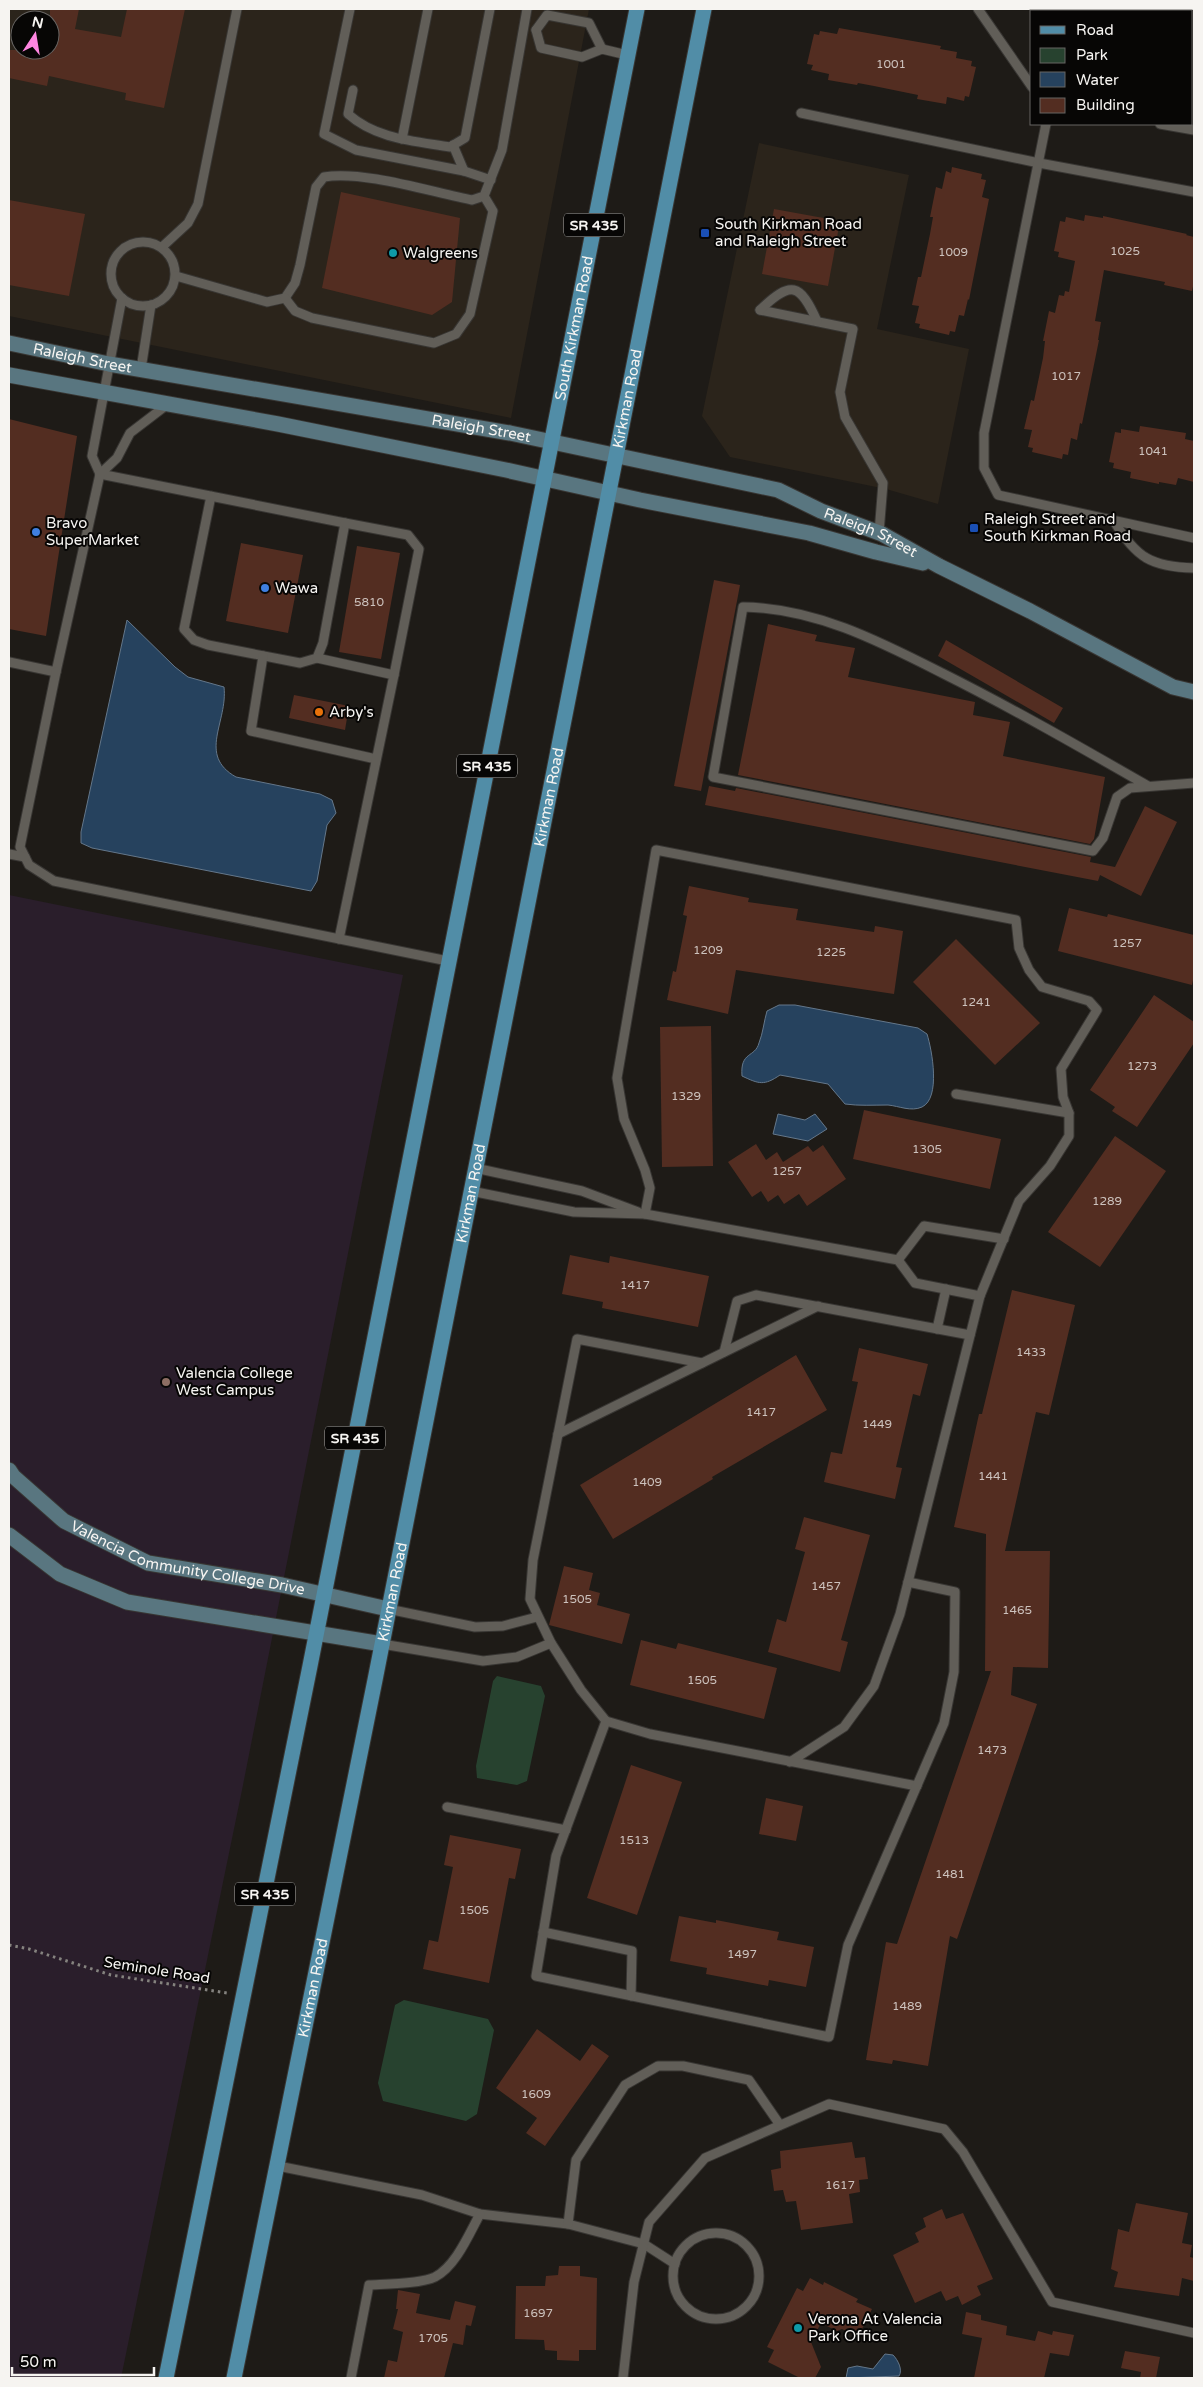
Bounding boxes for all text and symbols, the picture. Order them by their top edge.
north arrow [10,10,60,60]
legend [1030,10,1193,125]
text: N [30,13,45,32]
text: Road [1076,21,1114,39]
text: Park [1076,46,1108,64]
house number: 1001 [876,57,906,71]
text: Water [1076,71,1119,89]
text: Building [1076,96,1135,114]
road number: SR 435 [564,214,624,236]
place label: South Kirkman Road and Raleigh Street [715,215,862,250]
marker: South Kirkman Road and Raleigh Street [699,227,711,239]
place label: Walgreens [403,244,478,262]
house number: 1025 [1110,244,1140,258]
house number: 1009 [938,245,968,259]
marker: Walgreens [387,247,399,259]
street label: South Kirkman Road [551,254,597,402]
street label: Raleigh Street [31,339,134,377]
street label: Kirkman Road [609,348,646,450]
house number: 1017 [1051,369,1081,383]
street label: Raleigh Street [430,411,533,446]
house number: 1041 [1138,444,1168,458]
street label: Raleigh Street [821,504,921,561]
place label: Raleigh Street and South Kirkman Road [984,510,1131,545]
place label: Bravo SuperMarket [46,514,139,549]
marker: Raleigh Street and South Kirkman Road [968,522,980,534]
marker: Bravo SuperMarket [30,526,42,538]
place label: Wawa [275,579,318,597]
marker: Wawa [259,582,271,594]
house number: 5810 [354,595,385,609]
place label: Arby's [329,703,374,721]
marker: Arby's [313,706,325,718]
street label: Kirkman Road [530,746,567,848]
road number: SR 435 [457,754,517,778]
house number: 1257 [1112,936,1142,950]
house number: 1209 [693,943,723,957]
house number: 1225 [816,945,846,959]
house number: 1241 [961,995,991,1009]
house number: 1273 [1127,1059,1157,1073]
house number: 1329 [671,1089,701,1103]
street label: Kirkman Road [452,1142,489,1245]
house number: 1305 [912,1142,942,1156]
house number: 1257 [772,1164,802,1178]
house number: 1289 [1092,1194,1122,1208]
house number: 1417 [620,1278,650,1292]
house number: 1433 [1016,1345,1046,1359]
place label: Valencia College West Campus [176,1364,293,1399]
marker: Valencia College West Campus [160,1376,172,1388]
house number: 1417 [746,1405,776,1419]
house number: 1449 [862,1417,892,1431]
road number: SR 435 [325,1426,385,1450]
house number: 1441 [978,1469,1008,1483]
house number: 1409 [632,1475,662,1489]
street label: Valencia Community College Drive [68,1517,307,1599]
street label: Kirkman Road [374,1541,411,1643]
house number: 1457 [811,1579,841,1593]
house number: 1505 [562,1592,592,1606]
house number: 1465 [1002,1603,1032,1617]
house number: 1505 [687,1673,717,1687]
house number: 1473 [977,1743,1007,1757]
house number: 1513 [619,1833,649,1847]
house number: 1481 [935,1867,965,1881]
road number: SR 435 [235,1882,295,1906]
house number: 1505 [459,1903,489,1917]
street label: Kirkman Road [294,1937,332,2039]
house number: 1497 [727,1947,757,1961]
street label: Seminole Road [103,1953,211,1987]
house number: 1489 [892,1999,922,2013]
house number: 1609 [521,2087,551,2101]
house number: 1617 [825,2178,855,2192]
house number: 1697 [523,2306,553,2320]
place label: Verona At Valencia Park Office [808,2310,942,2345]
marker: Verona At Valencia Park Office [792,2322,804,2334]
house number: 1705 [418,2331,448,2345]
scale bar [12,2344,155,2376]
text: 50 m [20,2353,57,2371]

